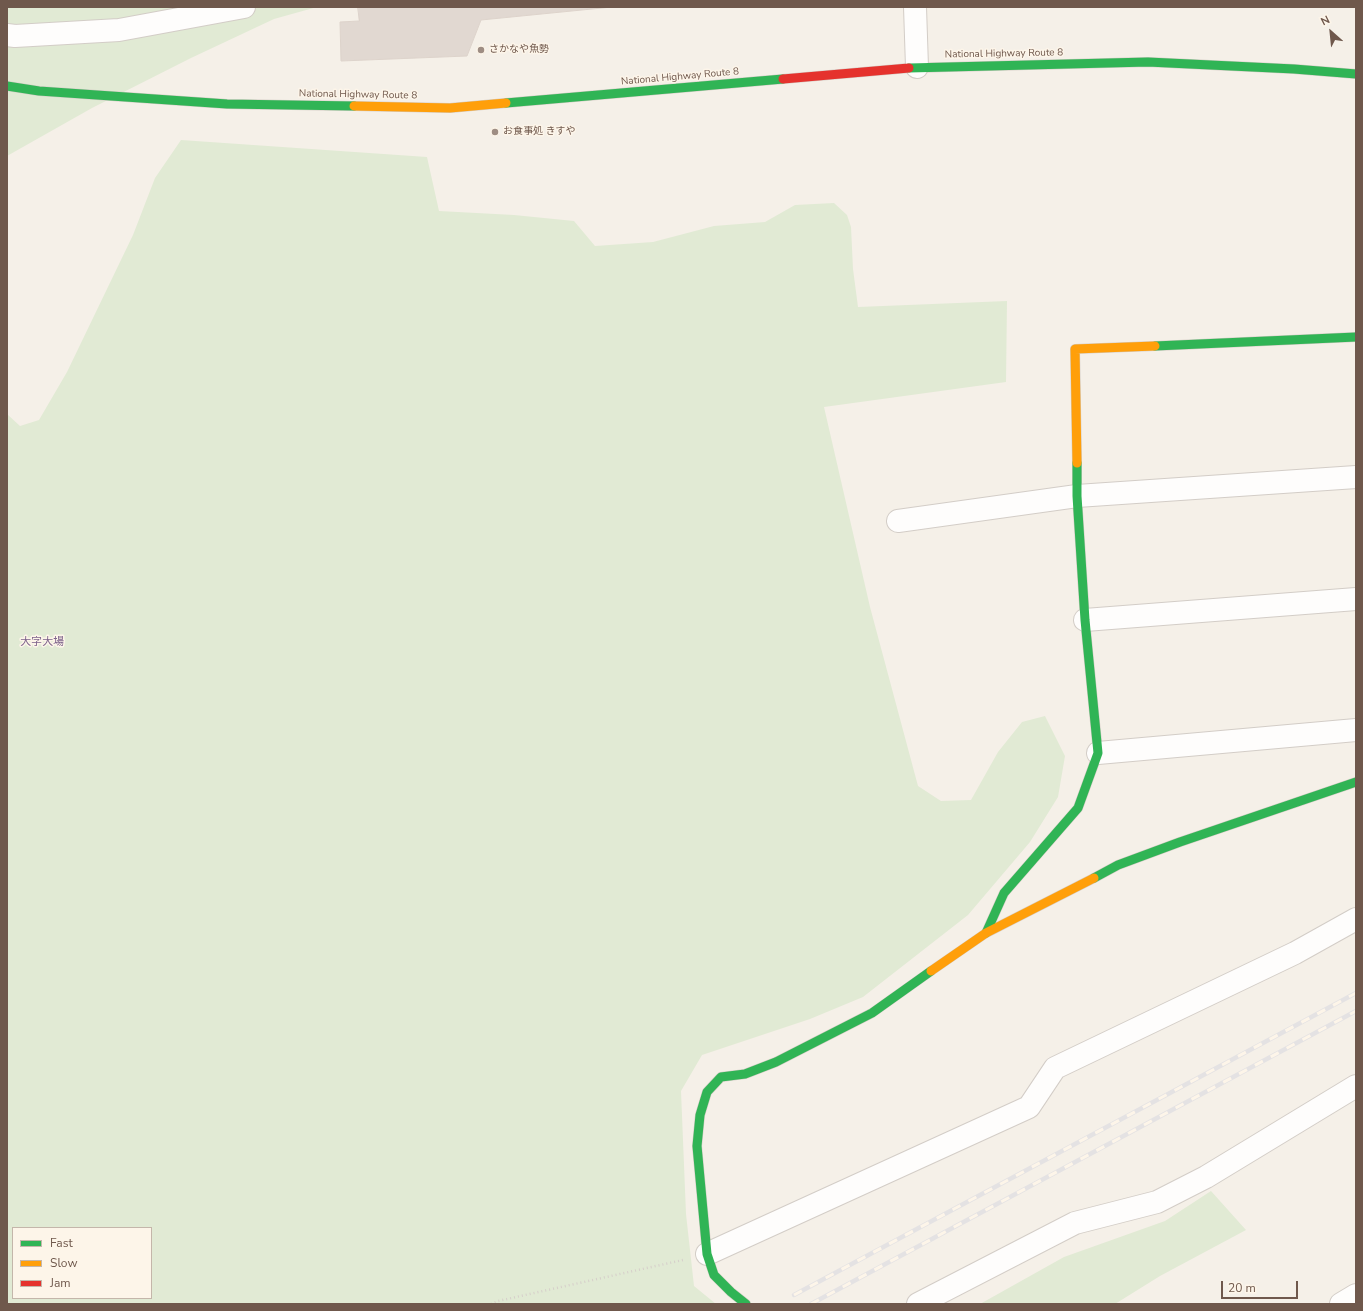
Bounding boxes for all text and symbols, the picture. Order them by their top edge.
north arrow [1311,12,1351,52]
text: N [1318,12,1332,29]
place label: さかなや魚勢 [489,44,549,56]
marker: さかなや魚勢 [476,45,486,55]
street label: National Highway Route 8 [945,47,1063,61]
street label: National Highway Route 8 [621,66,739,88]
street label: National Highway Route 8 [299,88,417,102]
place label: お食事処 きすや [503,126,576,138]
marker: お食事処 きすや [490,127,500,137]
district label: 大字大場 [20,635,64,649]
legend [12,1227,152,1299]
text: Fast [50,1235,73,1251]
text: Slow [50,1255,78,1271]
scale bar [1223,1273,1300,1299]
text: Jam [50,1275,71,1291]
text: 20 m [1228,1280,1256,1296]

